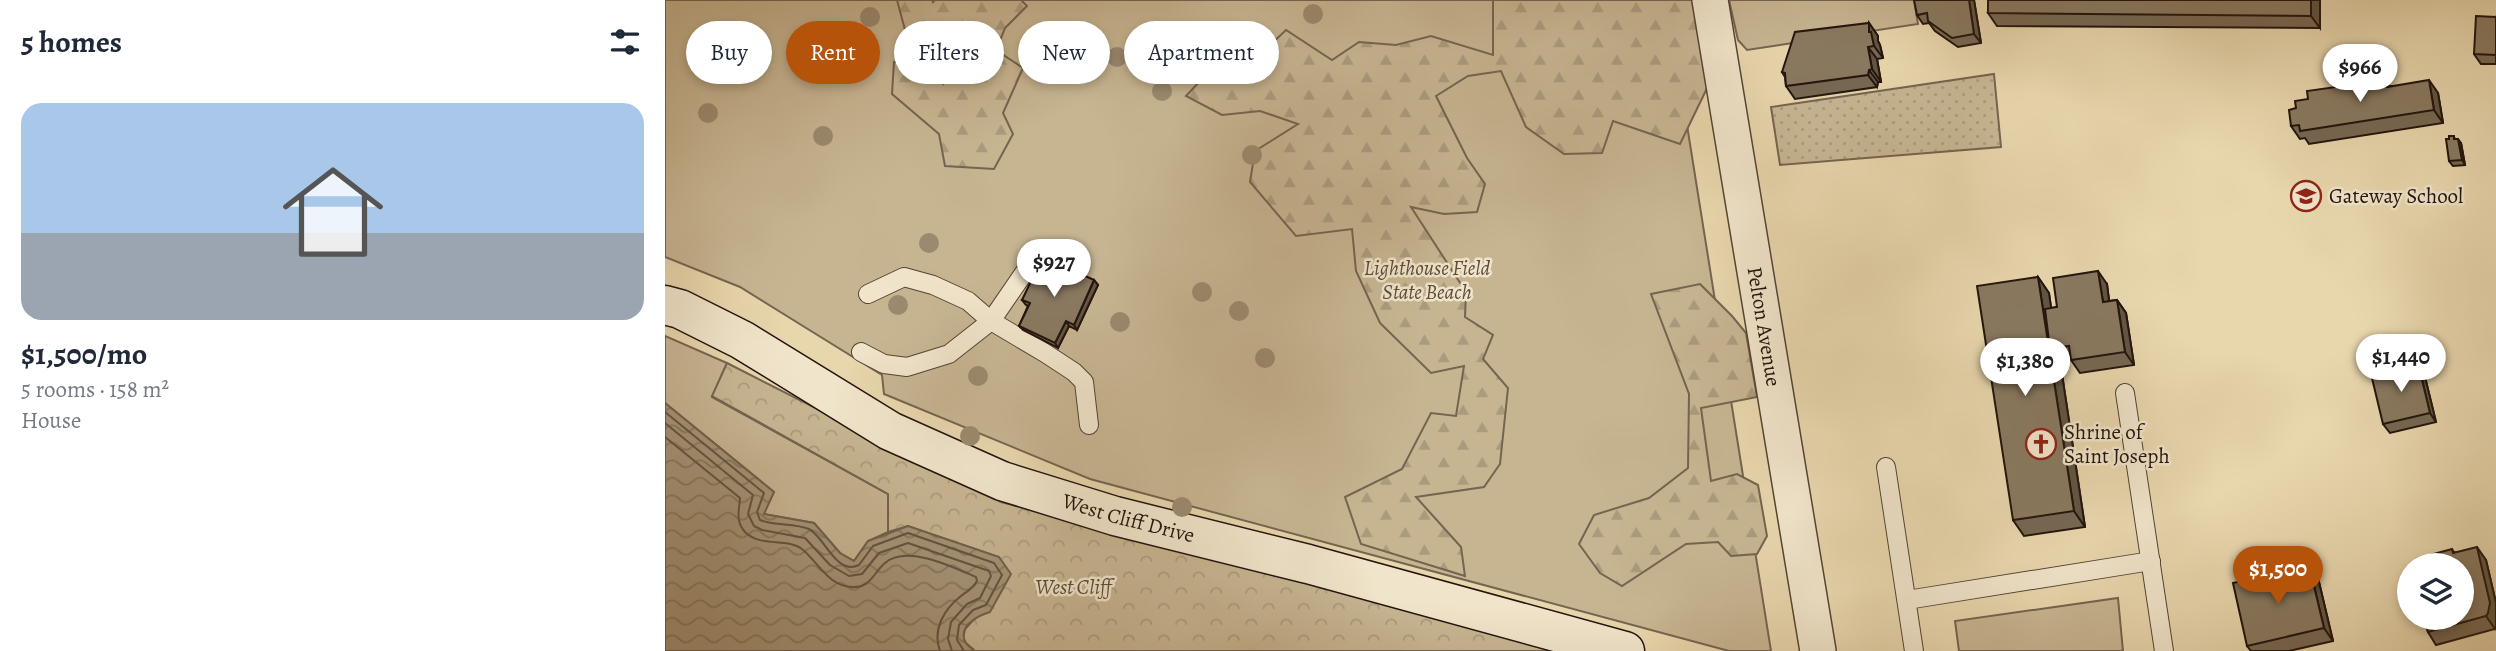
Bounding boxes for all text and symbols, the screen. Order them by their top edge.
chip: Buy [686,21,772,84]
chip: Rent [786,21,880,84]
chip: Filters [894,21,1004,84]
chip: New [1018,21,1110,84]
chip: Apartment [1124,21,1279,84]
text: 5 homes [21,22,122,62]
icon: filters [606,23,644,61]
pin: $966 [2319,44,2401,104]
text: $966 [2339,51,2381,82]
icon: home [270,149,396,275]
school or university icon: Gateway School [2289,179,2323,213]
place label: Gateway School [2329,182,2463,210]
pin: $927 [1013,240,1095,299]
text: $927 [1033,246,1075,277]
park label: Lighthouse Field State Beach [1364,254,1491,306]
street label: Pelton Avenue [1740,265,1788,388]
text: $1,500/mo [21,334,147,374]
pin: $1,440 [2344,334,2458,394]
pin: $1,380 [1968,338,2082,398]
text: $1,440 [2372,341,2430,372]
text: $1,380 [1996,345,2054,376]
text: 5 rooms · 158 m² [21,374,169,405]
text: House [21,405,81,436]
place label: Shrine of Saint Joseph [2064,418,2170,470]
church icon: Shrine of Saint Joseph [2024,427,2058,461]
street label: West Cliff Drive [1058,486,1197,549]
pin: $1,500 [2221,546,2335,606]
text: $1,500 [2249,553,2307,584]
map controls [2397,553,2474,630]
button: layers [2397,553,2474,630]
park label: West Cliff [1035,573,1115,601]

